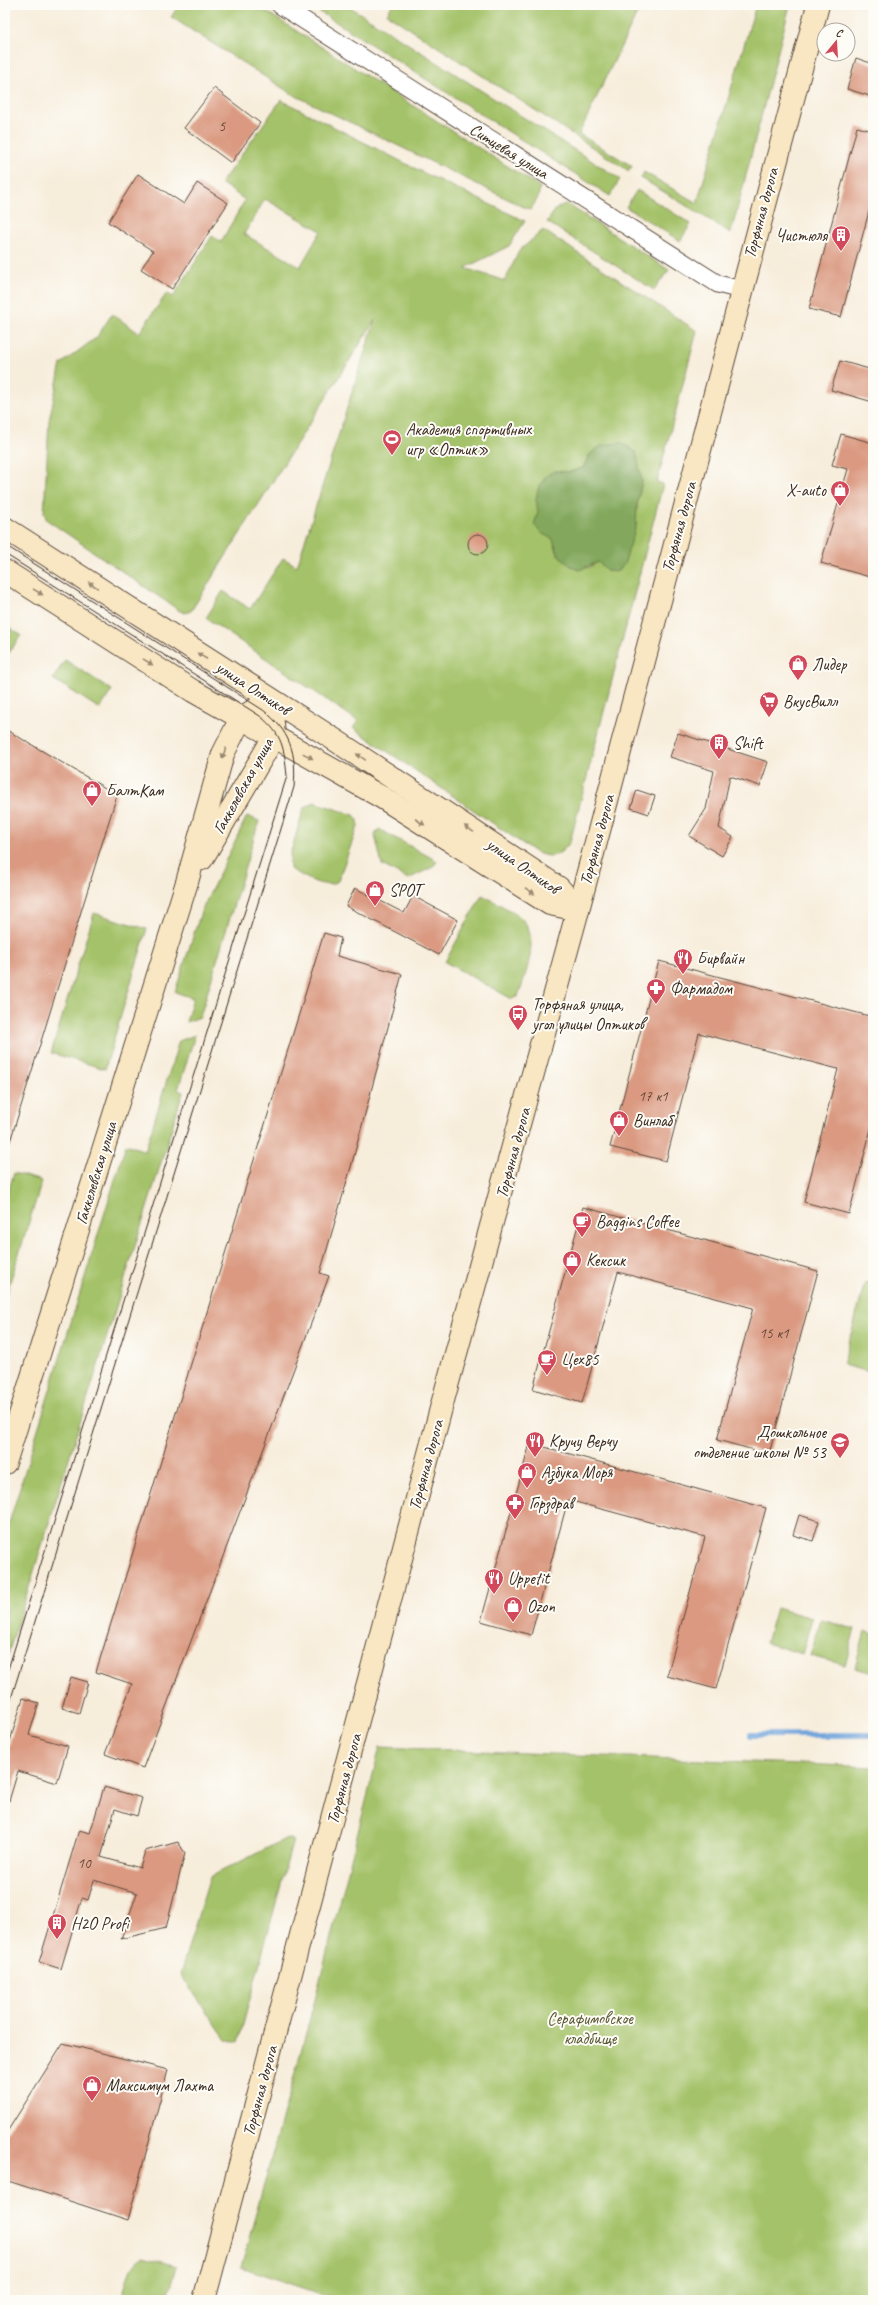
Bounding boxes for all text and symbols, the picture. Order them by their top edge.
north arrow [816,22,856,62]
text: С [834,25,845,40]
house number: 5 [219,117,227,136]
street label: Ситцевая улица [466,119,554,184]
street label: Торфяная дорога [739,164,784,261]
building icon: Чистюля [830,224,852,252]
place label: Чистюля [776,225,828,246]
place label: Академия спортивных игр «Оптик» [406,419,532,460]
sports icon: Академия спортивных игр «Оптик» [381,428,403,456]
street label: Торфяная дорога [657,478,702,575]
shop icon: X-auto [829,479,851,507]
place label: X-auto [786,480,827,501]
one-way arrow [88,581,98,589]
one-way arrow [33,588,43,596]
one-way arrow [197,652,208,659]
shop icon: Лидер [787,653,809,681]
place label: Лидер [812,654,848,675]
street label: улица Оптиков [211,656,297,722]
one-way arrow [142,658,153,666]
supermarket icon: ВкусВилл [758,690,780,718]
place label: ВкусВилл [783,691,838,712]
building icon: Shift [708,732,730,760]
place label: Shift [733,733,765,754]
street label: Гаккелевская улица [208,734,278,837]
one-way arrow [221,748,227,760]
one-way arrow [302,753,314,760]
one-way arrow [356,753,366,761]
shop icon: БалтКам [81,779,103,807]
place label: БалтКам [106,780,164,801]
street label: Торфяная дорога [575,791,620,888]
one-way arrow [415,818,425,826]
one-way arrow [464,825,474,833]
street label: улица Оптиков [482,833,566,901]
shop icon: SPOT [364,879,386,907]
place label: SPOT [389,880,426,901]
one-way arrow [525,887,535,895]
restaurant icon: Бирвайн [672,947,694,975]
place label: Бирвайн [697,948,745,969]
pharmacy icon: Фармадом [645,977,667,1005]
place label: Фармадом [670,978,733,999]
place label: Торфяная улица, угол улицы Оптиков [531,994,648,1035]
bus stop icon: Торфяная улица, угол улицы Оптиков [507,1003,529,1031]
house number: 17 к1 [638,1087,669,1106]
street label: Торфяная дорога [491,1104,536,1201]
shop icon: Винлаб [608,1109,630,1137]
place label: Винлаб [633,1110,676,1131]
street label: Гаккелевская улица [70,1118,122,1227]
cafe icon: Baggins Coffee [571,1210,593,1238]
place label: Baggins Coffee [596,1211,680,1232]
shop icon: Кексик [561,1249,583,1277]
place label: Кексик [586,1250,627,1271]
house number: 15 к1 [759,1324,790,1343]
cafe icon: Цех85 [536,1348,558,1376]
place label: Цех85 [561,1349,600,1370]
street label: Торфяная дорога [404,1416,449,1513]
place label: Дошкольное отделение школы № 53 [693,1422,827,1463]
restaurant icon: Кручу Верчу [524,1430,546,1458]
place label: Кручу Верчу [549,1431,618,1452]
school or university icon: Дошкольное отделение школы № 53 [829,1431,851,1459]
shop icon: Азбука Моря [516,1461,538,1489]
place label: Азбука Моря [541,1462,613,1484]
pharmacy icon: Горздрав [504,1492,526,1520]
place label: Горздрав [529,1493,576,1515]
restaurant icon: Uppetit [483,1567,505,1595]
place label: Uppetit [508,1568,552,1589]
shop icon: Ozon [502,1595,524,1623]
place label: Ozon [527,1596,555,1617]
street label: Торфяная дорога [322,1730,367,1827]
house number: 10 [77,1854,92,1873]
building icon: H2O Profi [46,1912,68,1940]
place label: H2O Profi [71,1913,131,1934]
park label: Серафимовское кладбище [547,2008,634,2049]
street label: Торфяная дорога [238,2042,283,2139]
shop icon: Максимум Лахта [81,2074,103,2102]
place label: Максимум Лахта [106,2075,214,2096]

